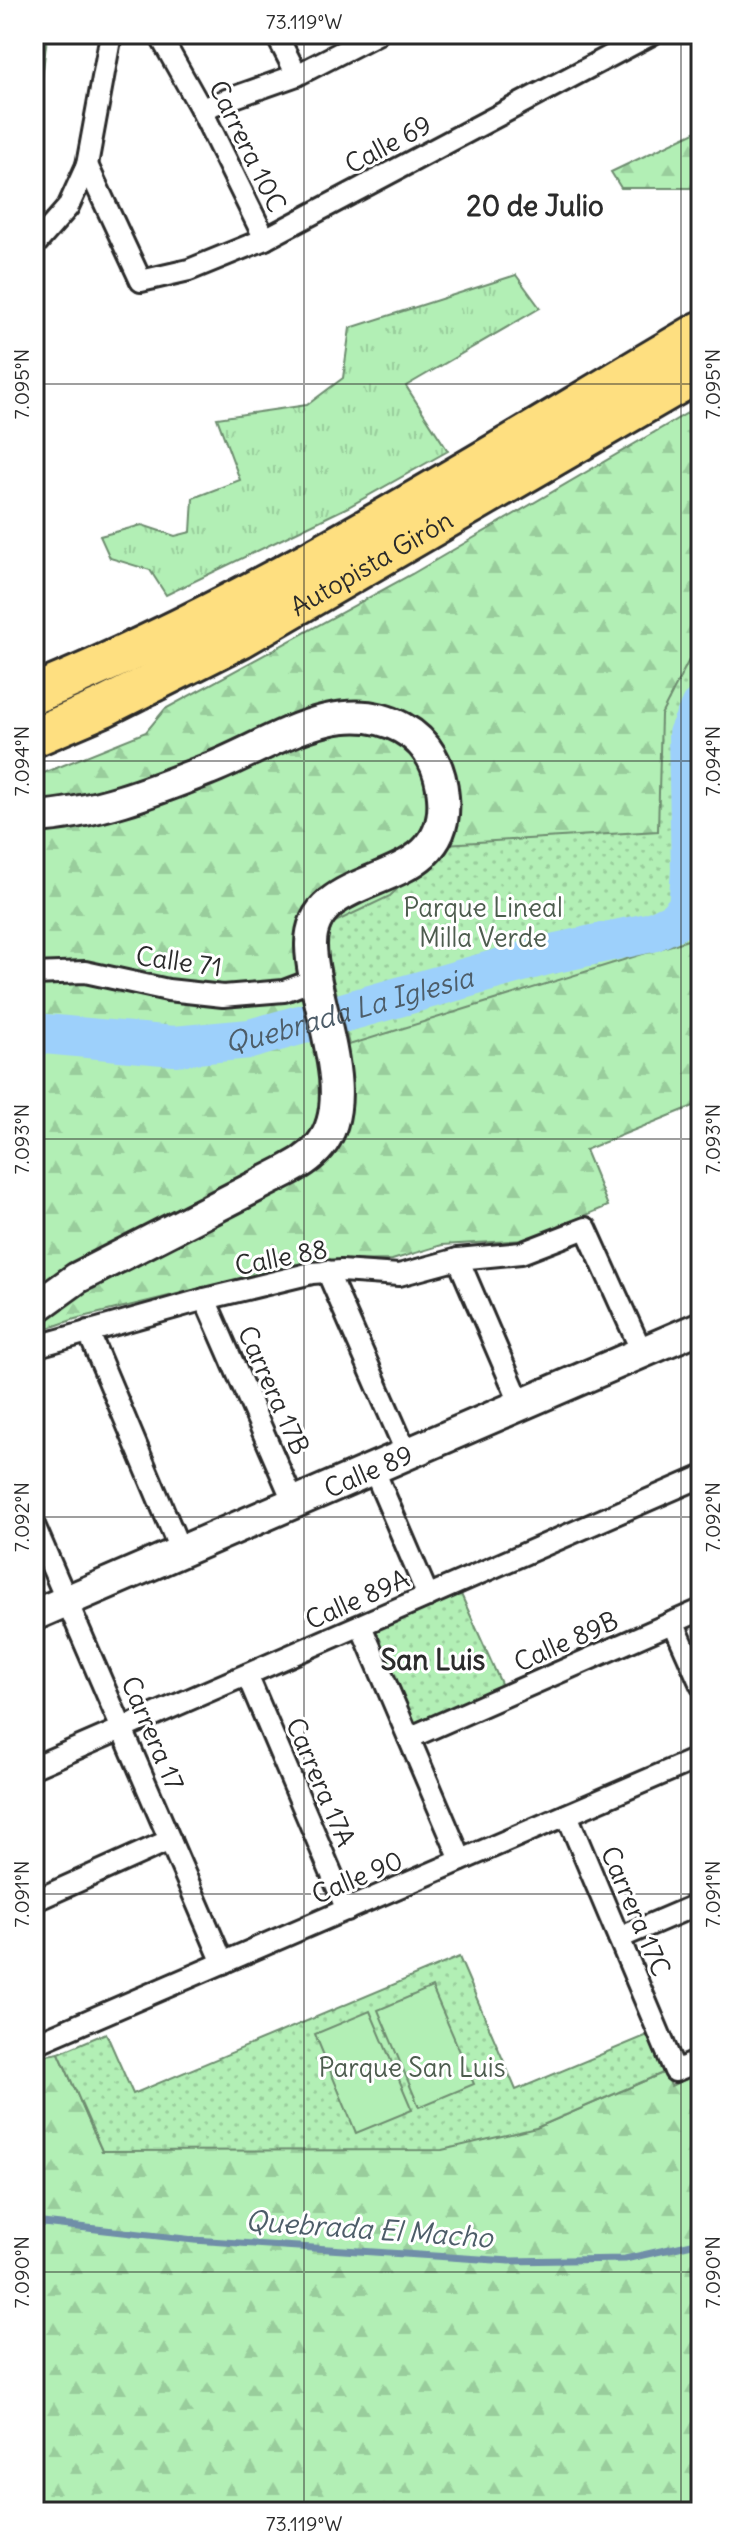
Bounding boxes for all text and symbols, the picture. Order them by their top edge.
text: 73.119°W [266,9,342,34]
street label: Carrera 10C [202,75,294,217]
street label: Calle 69 [339,107,437,181]
district label: 20 de Julio [466,188,604,224]
text: 7.095°N [9,349,34,419]
text: 7.095°N [700,349,725,419]
street label: Autopista Girón [284,502,458,622]
text: 7.094°N [9,726,34,796]
text: 7.094°N [700,726,725,796]
park label: Parque Lineal Milla Verde [403,891,563,954]
street label: Calle 71 [134,939,224,983]
water label: Quebrada La Iglesia [224,958,479,1059]
text: 7.093°N [9,1104,34,1174]
text: 7.093°N [700,1104,725,1174]
street label: Calle 88 [232,1232,330,1282]
street label: Carrera 17B [231,1320,317,1460]
street label: Calle 89 [319,1437,418,1504]
text: 7.092°N [9,1482,34,1552]
text: 7.092°N [700,1482,725,1552]
street label: Calle 89A [300,1562,414,1636]
street label: Calle 89B [509,1603,623,1679]
district label: San Luis [381,1642,486,1678]
street label: Carrera 17 [114,1671,192,1795]
street label: Carrera 17A [279,1713,363,1851]
street label: Carrera 17C [594,1841,678,1981]
street label: Calle 90 [307,1843,407,1911]
text: 7.091°N [9,1860,34,1928]
text: 7.091°N [700,1860,725,1928]
park label: Parque San Luis [318,2051,506,2084]
water label: Quebrada El Macho [244,2202,495,2256]
text: 7.090°N [9,2236,34,2308]
text: 7.090°N [700,2236,725,2308]
text: 73.119°W [266,2511,342,2536]

